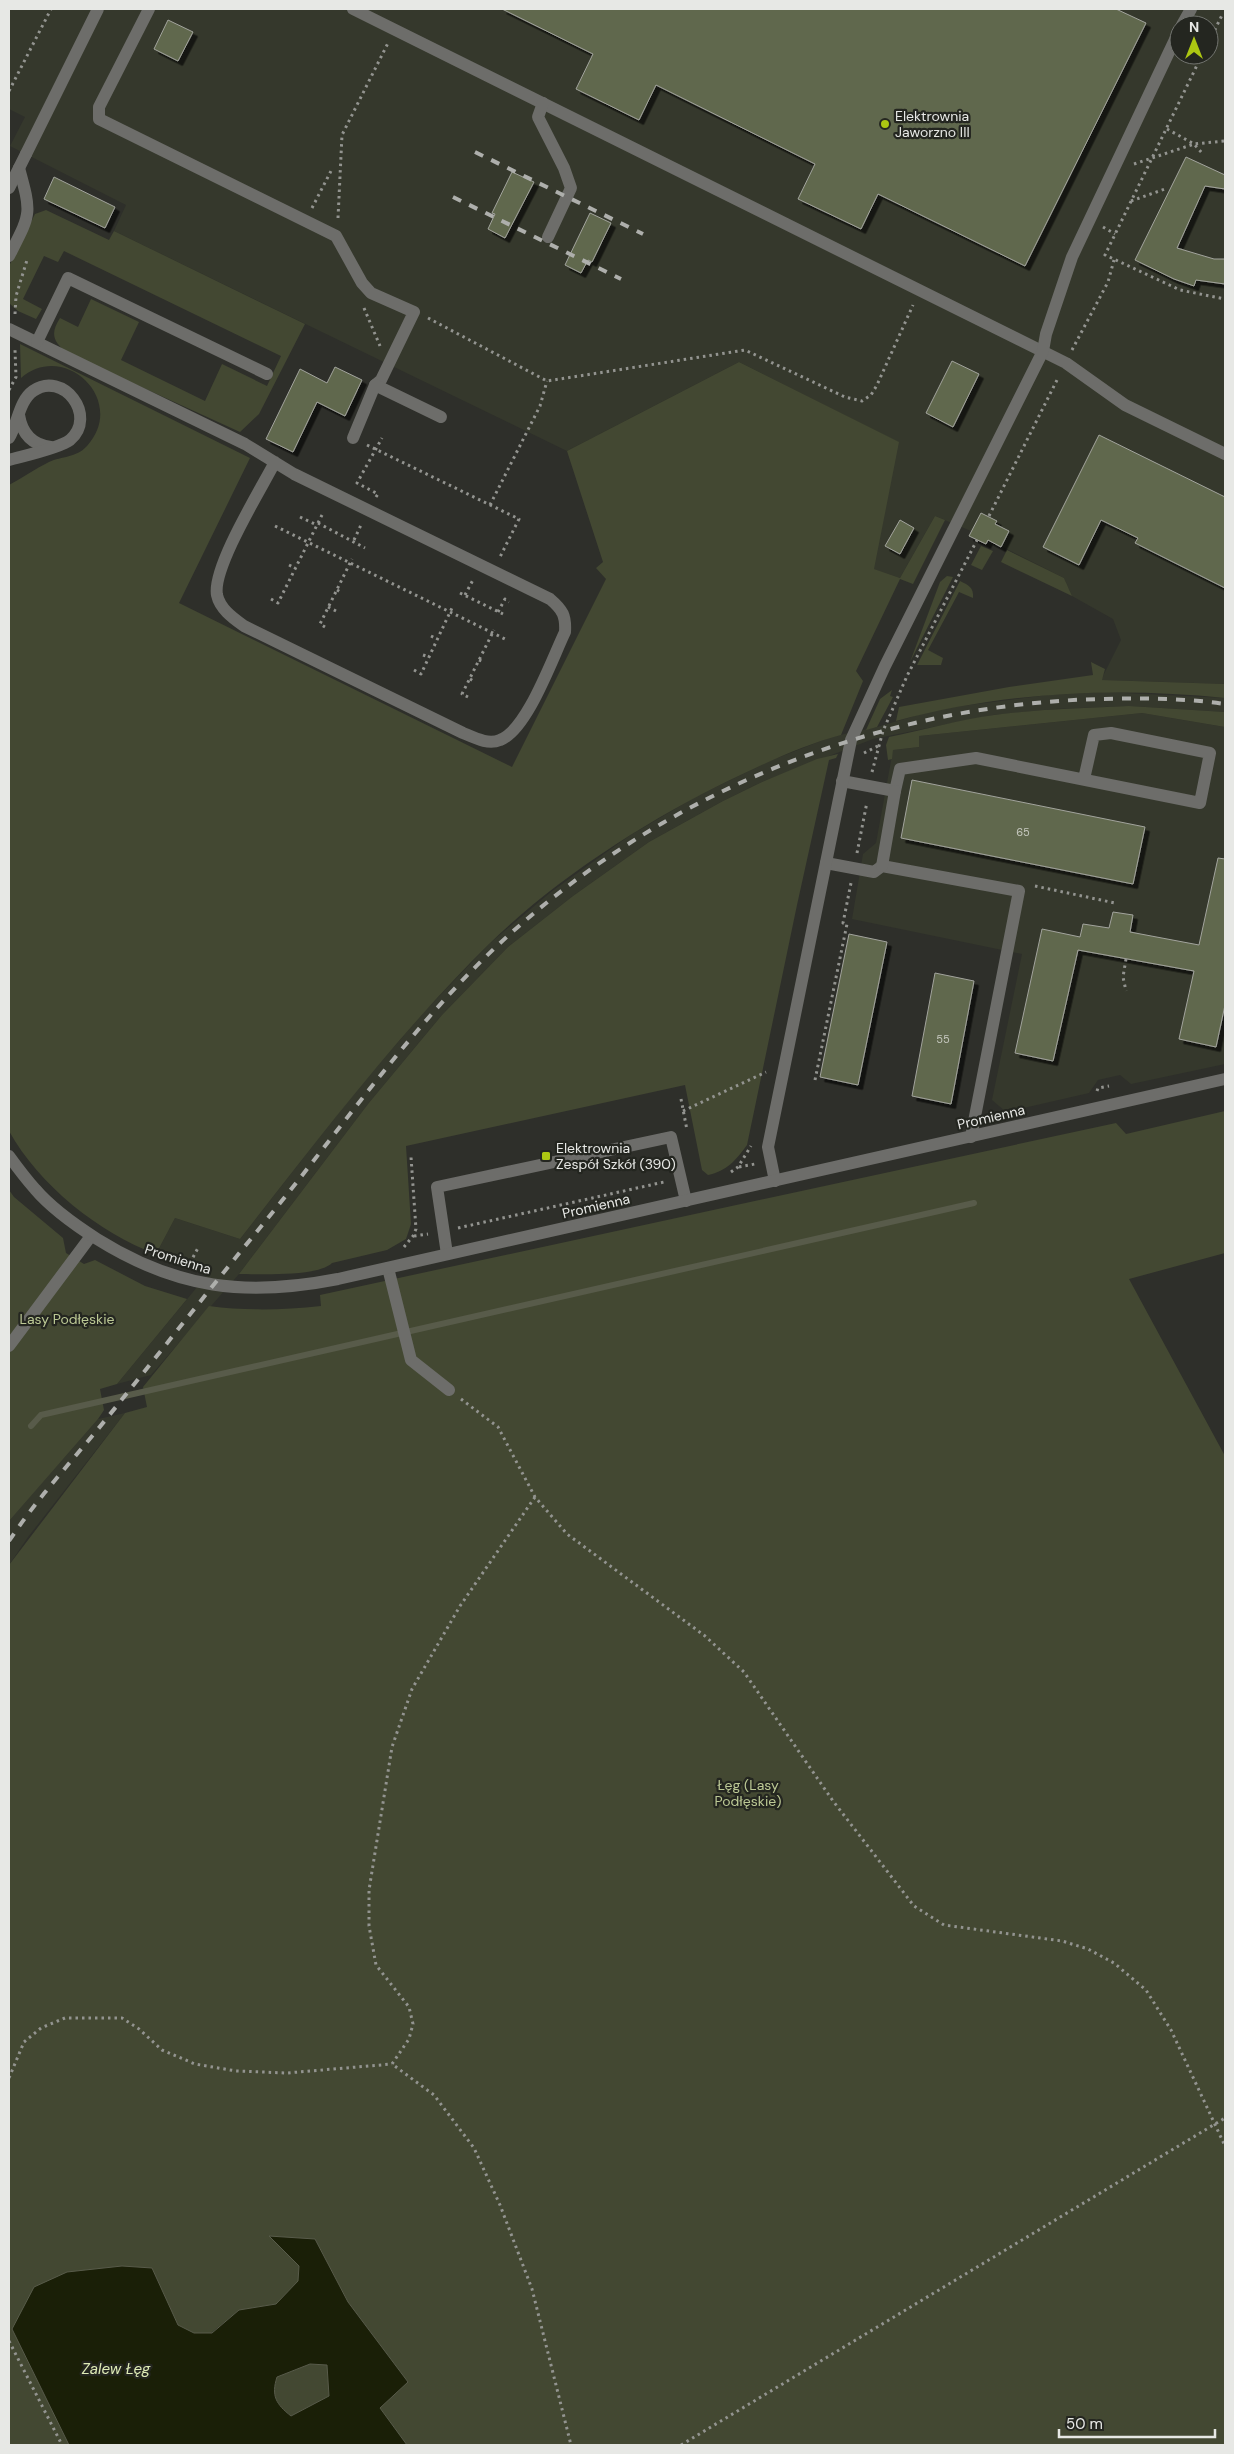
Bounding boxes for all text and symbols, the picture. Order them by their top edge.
north arrow [1169,15,1219,65]
text: N [1189,18,1199,36]
place label: Elektrownia Jaworzno III [895,107,970,141]
marker: Elektrownia Jaworzno III [879,118,891,130]
house number: 65 [1016,825,1030,839]
house number: 55 [936,1032,950,1046]
street label: Promienna [955,1100,1027,1134]
place label: Elektrownia Zespół Szkół (390) [556,1139,676,1173]
marker: Elektrownia Zespół Szkół (390) [540,1150,552,1162]
street label: Promienna [560,1189,632,1223]
street label: Promienna [142,1240,214,1278]
park label: Lasy Podłęskie [20,1310,114,1328]
park label: Łęg (Lasy Podłęskie) [715,1776,781,1810]
water label: Zalew Łęg [82,2359,151,2379]
scale bar [1059,2406,1215,2438]
text: 50 m [1066,2414,1103,2434]

